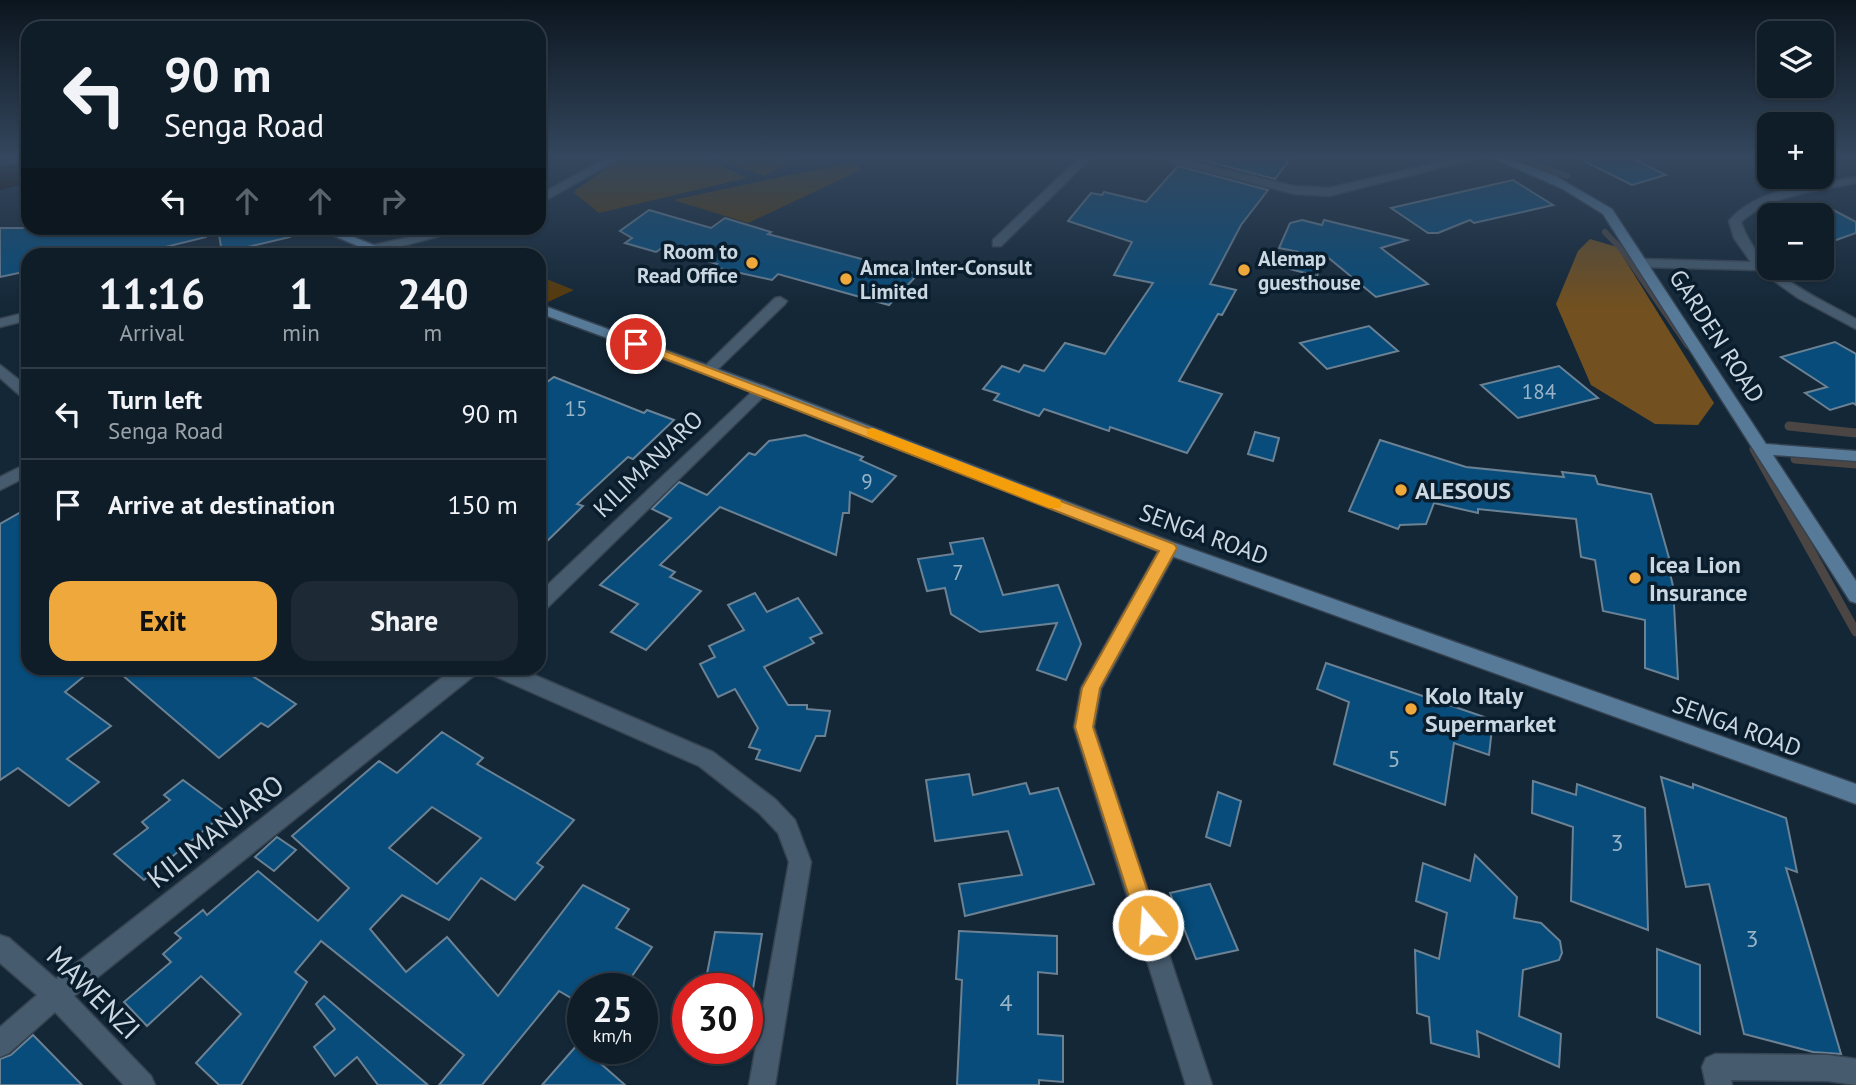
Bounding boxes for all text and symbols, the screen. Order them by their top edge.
map controls [1757,21,1834,280]
button: layers [1757,21,1834,98]
text: 90 m [164,42,271,106]
icon: left [49,49,140,140]
text: Senga Road [164,104,324,146]
button: + [1757,112,1834,189]
icon: left [155,182,193,220]
icon: ahead [228,182,266,220]
icon: ahead [301,182,339,220]
icon: right [374,182,412,220]
button: − [1757,203,1834,280]
place label: Room to Read Office [637,238,738,289]
place label: Alemap guesthouse [1258,245,1361,296]
place label: Amca Inter-Consult Limited [860,254,1033,305]
marker: Room to Read Office [744,255,760,271]
marker: Alemap guesthouse [1236,262,1252,278]
street label: GARDEN ROAD [1662,263,1772,409]
text: 11:16 [98,266,205,321]
text: 1 [289,266,313,321]
text: 240 [397,266,469,321]
marker: Amca Inter-Consult Limited [838,271,854,287]
pin [606,314,666,374]
text: Arrival [119,318,184,347]
text: min [282,318,320,347]
text: m [424,318,442,347]
icon: arrive [617,325,655,363]
house number: 184 [1522,378,1556,405]
text: Turn left [108,383,202,416]
icon: left [49,395,87,433]
house number: 15 [565,395,587,422]
text: 90 m [462,397,518,430]
street label: KILIMANJARO [587,404,709,524]
text: Senga Road [108,416,223,445]
house number: 9 [861,468,873,495]
place label: ALESOUS [1415,475,1511,506]
marker: ALESOUS [1393,482,1409,498]
icon: arrive [49,486,87,524]
text: Arrive at destination [108,488,335,521]
text: 150 m [447,488,518,521]
street label: SENGA ROAD [1135,496,1273,572]
place label: Icea Lion Insurance [1649,549,1748,608]
house number: 7 [952,559,964,586]
marker: Icea Lion Insurance [1627,570,1643,586]
button: Exit [49,581,277,661]
button: Share [291,581,518,661]
place label: Kolo Italy Supermarket [1425,680,1557,739]
street label: SENGA ROAD [1668,688,1806,764]
marker: Kolo Italy Supermarket [1403,701,1419,717]
house number: 5 [1387,743,1401,774]
street label: KILIMANJARO [139,766,291,896]
house number: 3 [1610,827,1624,858]
position arrow [1111,888,1185,962]
house number: 3 [1745,923,1759,954]
street label: MAWENZI [39,937,149,1047]
speed limit sign: 30 [672,973,763,1064]
text: 25 [593,986,632,1032]
house number: 4 [999,987,1013,1018]
text: km/h [593,1024,632,1047]

